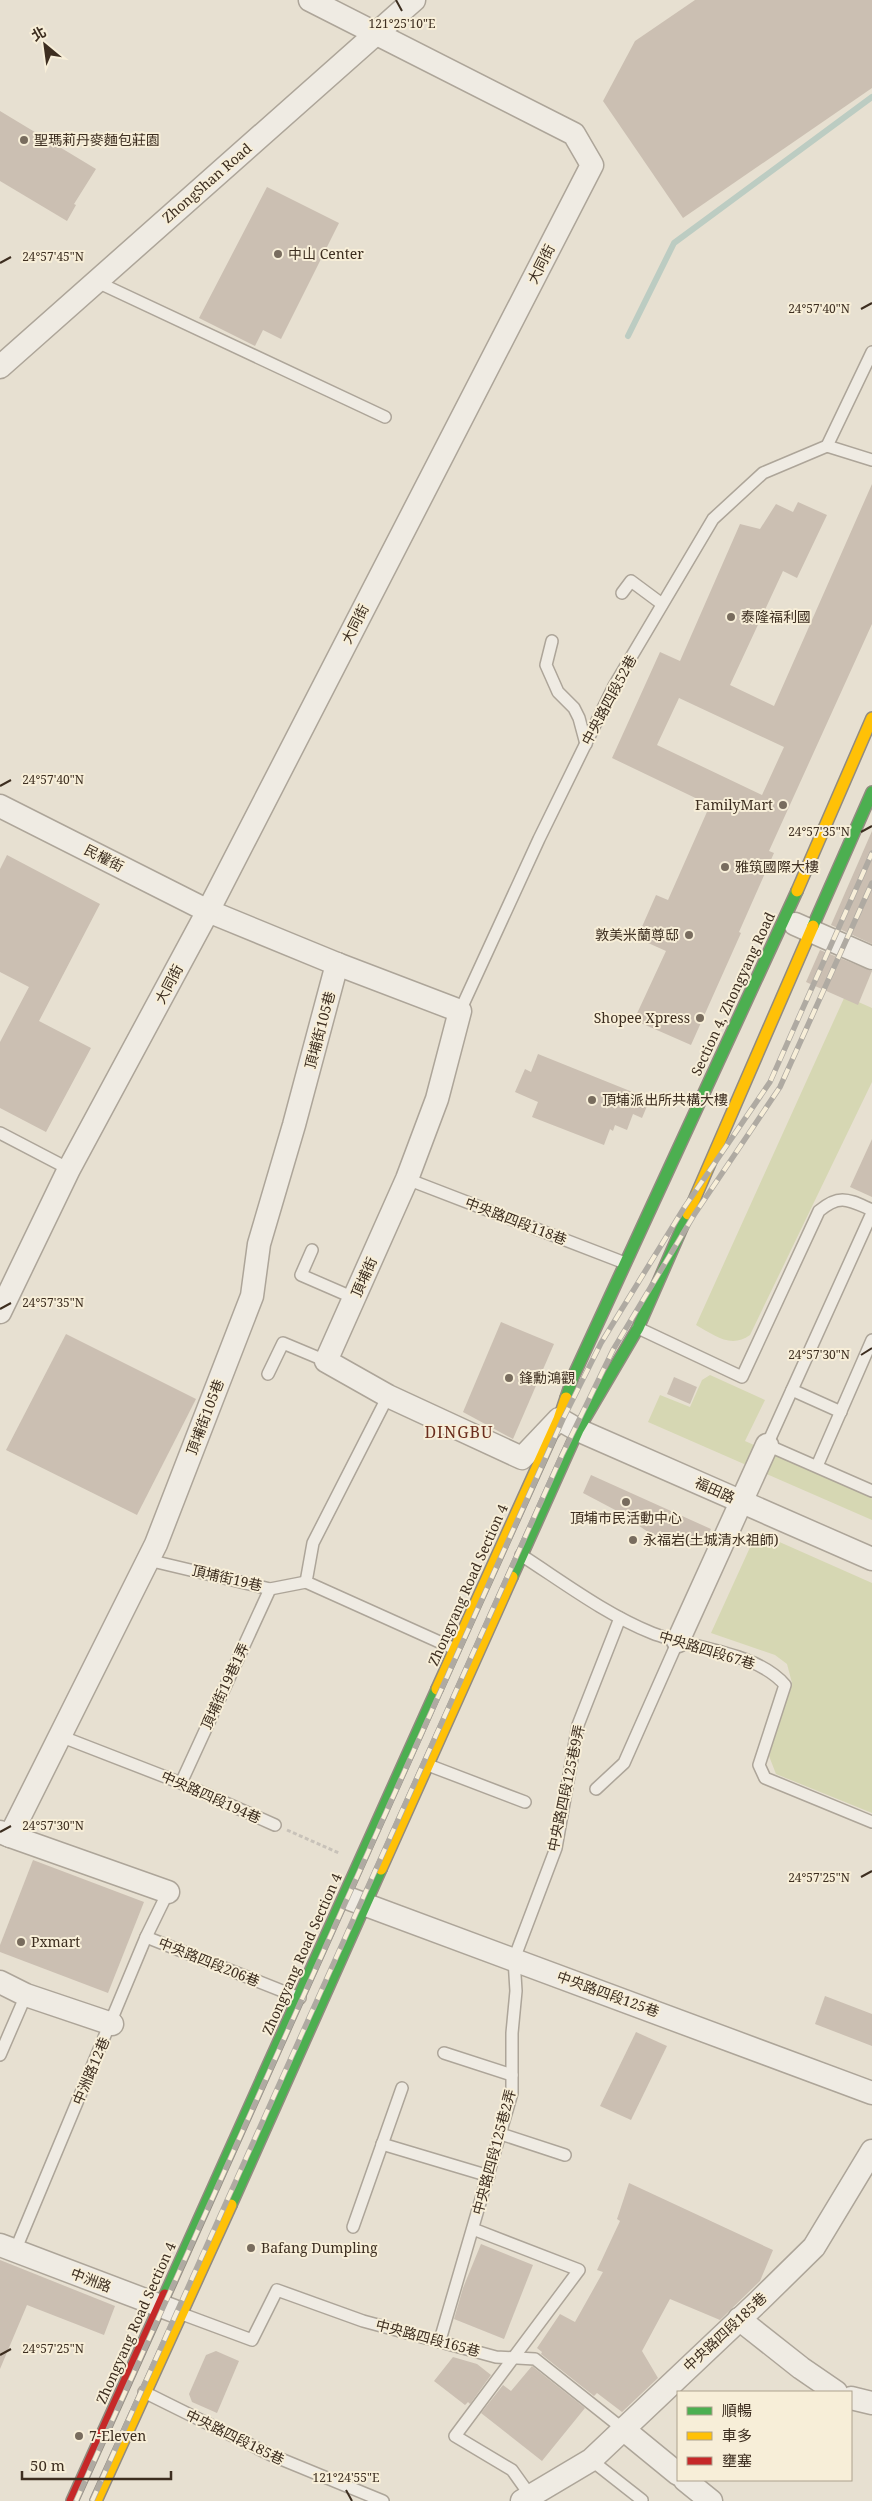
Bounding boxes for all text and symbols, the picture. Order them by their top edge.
text: 121°25'10"E [369,15,435,32]
north arrow [20,20,70,70]
text: 北 [28,21,49,45]
place label: 聖瑪莉丹麥麵包莊園 [34,130,160,149]
marker: 聖瑪莉丹麥麵包莊園 [18,134,30,146]
street label: ZhongShan Road [158,138,256,227]
street label: 大同街 [523,241,559,287]
place label: 中山 Center [288,244,364,263]
text: 24°57'45"N [22,248,84,265]
marker: 中山 Center [272,248,284,260]
text: 24°57'40"N [788,300,850,317]
street label: 大同街 [337,601,373,647]
place label: 泰隆福利國 [741,607,811,626]
marker: 泰隆福利國 [725,611,737,623]
street label: 中央路四段52巷 [577,651,640,748]
text: 24°57'40"N [22,771,84,788]
place label: FamilyMart [695,795,773,814]
marker: FamilyMart [777,799,789,811]
text: 24°57'35"N [788,823,850,840]
street label: 民權街 [81,840,127,876]
place label: 雅筑國際大樓 [735,857,819,876]
marker: 雅筑國際大樓 [719,861,731,873]
street label: Section 4, Zhongyang Road [686,908,779,1079]
place label: 敦美米蘭尊邸 [595,925,679,944]
marker: 敦美米蘭尊邸 [683,929,695,941]
street label: 大同街 [150,961,187,1007]
street label: 頂埔街105巷 [300,989,339,1071]
place label: Shopee Xpress [594,1008,690,1027]
marker: Shopee Xpress [694,1012,706,1024]
place label: 頂埔派出所共構大樓 [602,1090,728,1109]
marker: 頂埔派出所共構大樓 [586,1094,598,1106]
street label: 中央路四段118巷 [463,1192,570,1249]
street label: 頂埔街 [346,1254,381,1300]
text: 24°57'35"N [22,1294,84,1311]
text: 24°57'30"N [788,1346,850,1363]
place label: 鋒勳鴻觀 [519,1368,575,1387]
marker: 鋒勳鴻觀 [503,1372,515,1384]
street label: 頂埔街105巷 [181,1376,228,1457]
district label: DINGBU [424,1421,494,1443]
street label: 福田路 [692,1472,738,1507]
marker: 頂埔市民活動中心 [620,1496,632,1508]
street label: Zhongyang Road Section 4 [423,1501,512,1669]
place label: 頂埔市民活動中心 [570,1508,682,1527]
place label: 永福岩(土城清水祖師) [643,1530,779,1549]
marker: 永福岩(土城清水祖師) [627,1534,639,1546]
street label: 頂埔街19巷 [190,1560,264,1595]
street label: 中央路四段67巷 [657,1626,758,1673]
street label: 頂埔街19巷1弄 [196,1639,253,1732]
street label: 中央路四段125巷9弄 [543,1723,588,1853]
street label: 中央路四段194巷 [158,1766,264,1827]
text: 24°57'30"N [22,1817,84,1834]
text: 24°57'25"N [788,1869,850,1886]
street label: Zhongyang Road Section 4 [257,1870,346,2038]
place label: Pxmart [31,1932,80,1951]
street label: 中央路四段206巷 [156,1933,263,1990]
marker: Pxmart [15,1936,27,1948]
street label: 中央路四段125巷 [554,1966,662,2021]
street label: 中洲路12巷 [68,2034,113,2107]
street label: 中央路四段125巷2弄 [468,2087,519,2217]
place label: Bafang Dumpling [261,2238,378,2257]
street label: Zhongyang Road Section 4 [91,2239,180,2407]
marker: Bafang Dumpling [245,2242,257,2254]
street label: 中洲路 [68,2263,114,2296]
street label: 中央路四段185巷 [679,2288,770,2375]
street label: 中央路四段165巷 [374,2314,482,2361]
text: 24°57'25"N [22,2340,84,2357]
legend [677,2391,852,2481]
text: 順暢 [722,2400,752,2420]
street label: 中央路四段185巷 [183,2404,288,2469]
text: 車多 [722,2425,752,2445]
place label: 7-Eleven [89,2426,146,2445]
marker: 7-Eleven [73,2430,85,2442]
scale bar [22,2448,171,2480]
text: 壅塞 [722,2450,752,2470]
text: 50 m [30,2455,65,2475]
text: 121°24'55"E [313,2469,379,2486]

